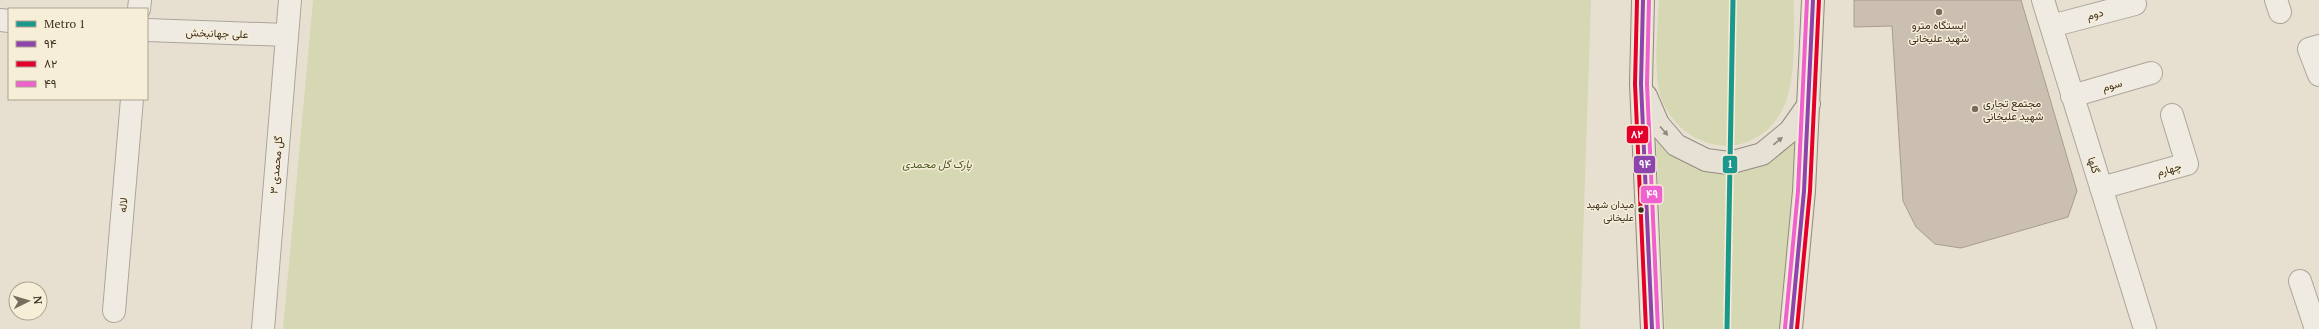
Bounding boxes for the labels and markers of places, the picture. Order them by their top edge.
marker: ایستگاه مترو شهید علیخانی [1934,7,1944,17]
place label: ایستگاه مترو شهید علیخانی [1909,18,1970,45]
place label: مجتمع تجاری شهید علیخانی [1983,96,2044,123]
marker: مجتمع تجاری شهید علیخانی [1970,104,1980,114]
place label: میدان شهید علیخانی [1586,198,1634,224]
marker: میدان شهید علیخانی [1636,205,1646,215]

